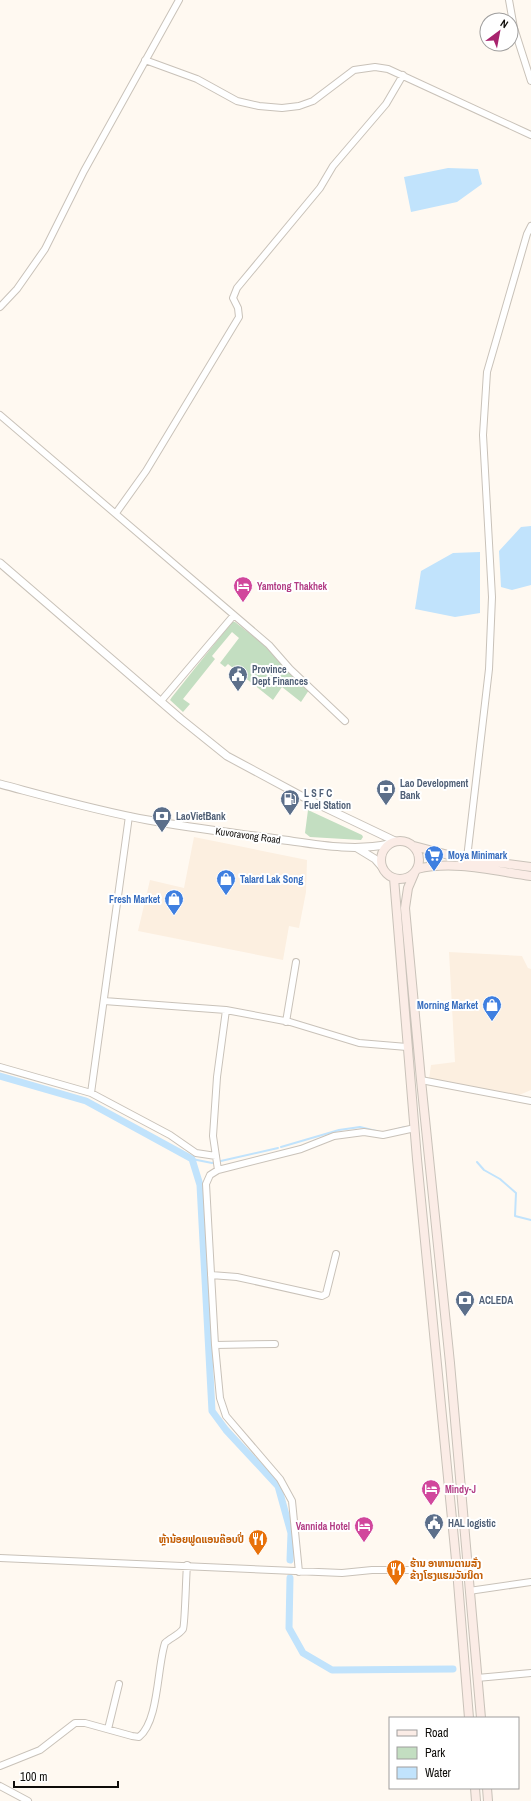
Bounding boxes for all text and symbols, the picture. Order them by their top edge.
north arrow [479,12,519,52]
text: N [498,16,511,31]
hotel icon: Yamtong Thakhek [232,575,254,603]
place label: Yamtong Thakhek [257,580,328,593]
place label: Province Dept Finances [252,663,308,688]
public building icon: Province Dept Finances [227,664,249,692]
place label: Lao Development Bank [400,777,469,802]
bank icon: Lao Development Bank [375,778,397,806]
place label: L S F C Fuel Station [304,787,351,812]
fuel station icon: L S F C Fuel Station [279,788,301,816]
bank icon: LaoVietBank [151,805,173,833]
place label: LaoVietBank [176,810,226,823]
street label: Kuvoravong Road [215,824,281,846]
supermarket icon: Moya Minimark [423,844,445,872]
place label: Moya Minimark [448,849,508,862]
shop icon: Talard Lak Song [215,868,237,896]
place label: Talard Lak Song [240,873,303,886]
shop icon: Fresh Market [163,888,185,916]
place label: Fresh Market [109,893,160,906]
shop icon: Morning Market [481,994,503,1022]
place label: Morning Market [417,999,478,1012]
bank icon: ACLEDA [454,1289,476,1317]
place label: ACLEDA [479,1294,513,1307]
hotel icon: Mindy-J [420,1478,442,1506]
place label: Mindy-J [445,1483,476,1496]
public building icon: HAL logistic [423,1512,445,1540]
hotel icon: Vannida Hotel [353,1515,375,1543]
place label: HAL logistic [448,1517,496,1530]
place label: Vannida Hotel [296,1520,350,1533]
restaurant icon: ຫຼ້ານ້ອຍຟູດແອນຄ໊ອບປີ່ [247,1528,269,1556]
place label: ຫຼ້ານ້ອຍຟູດແອນຄ໊ອບປີ່ [159,1531,244,1546]
place label: ຮ້ານ ອາຫານຕາມສັ່ງ ຂ້າງໂຮງແຮມວັນນິດາ [410,1556,483,1582]
restaurant icon: ຮ້ານ ອາຫານຕາມສັ່ງ ຂ້າງໂຮງແຮມວັນນິດາ [385,1558,407,1586]
legend [389,1717,519,1789]
text: Road [425,1725,449,1741]
text: Park [425,1745,445,1761]
scale bar [14,1763,118,1789]
text: Water [425,1765,452,1781]
text: 100 m [20,1769,47,1785]

